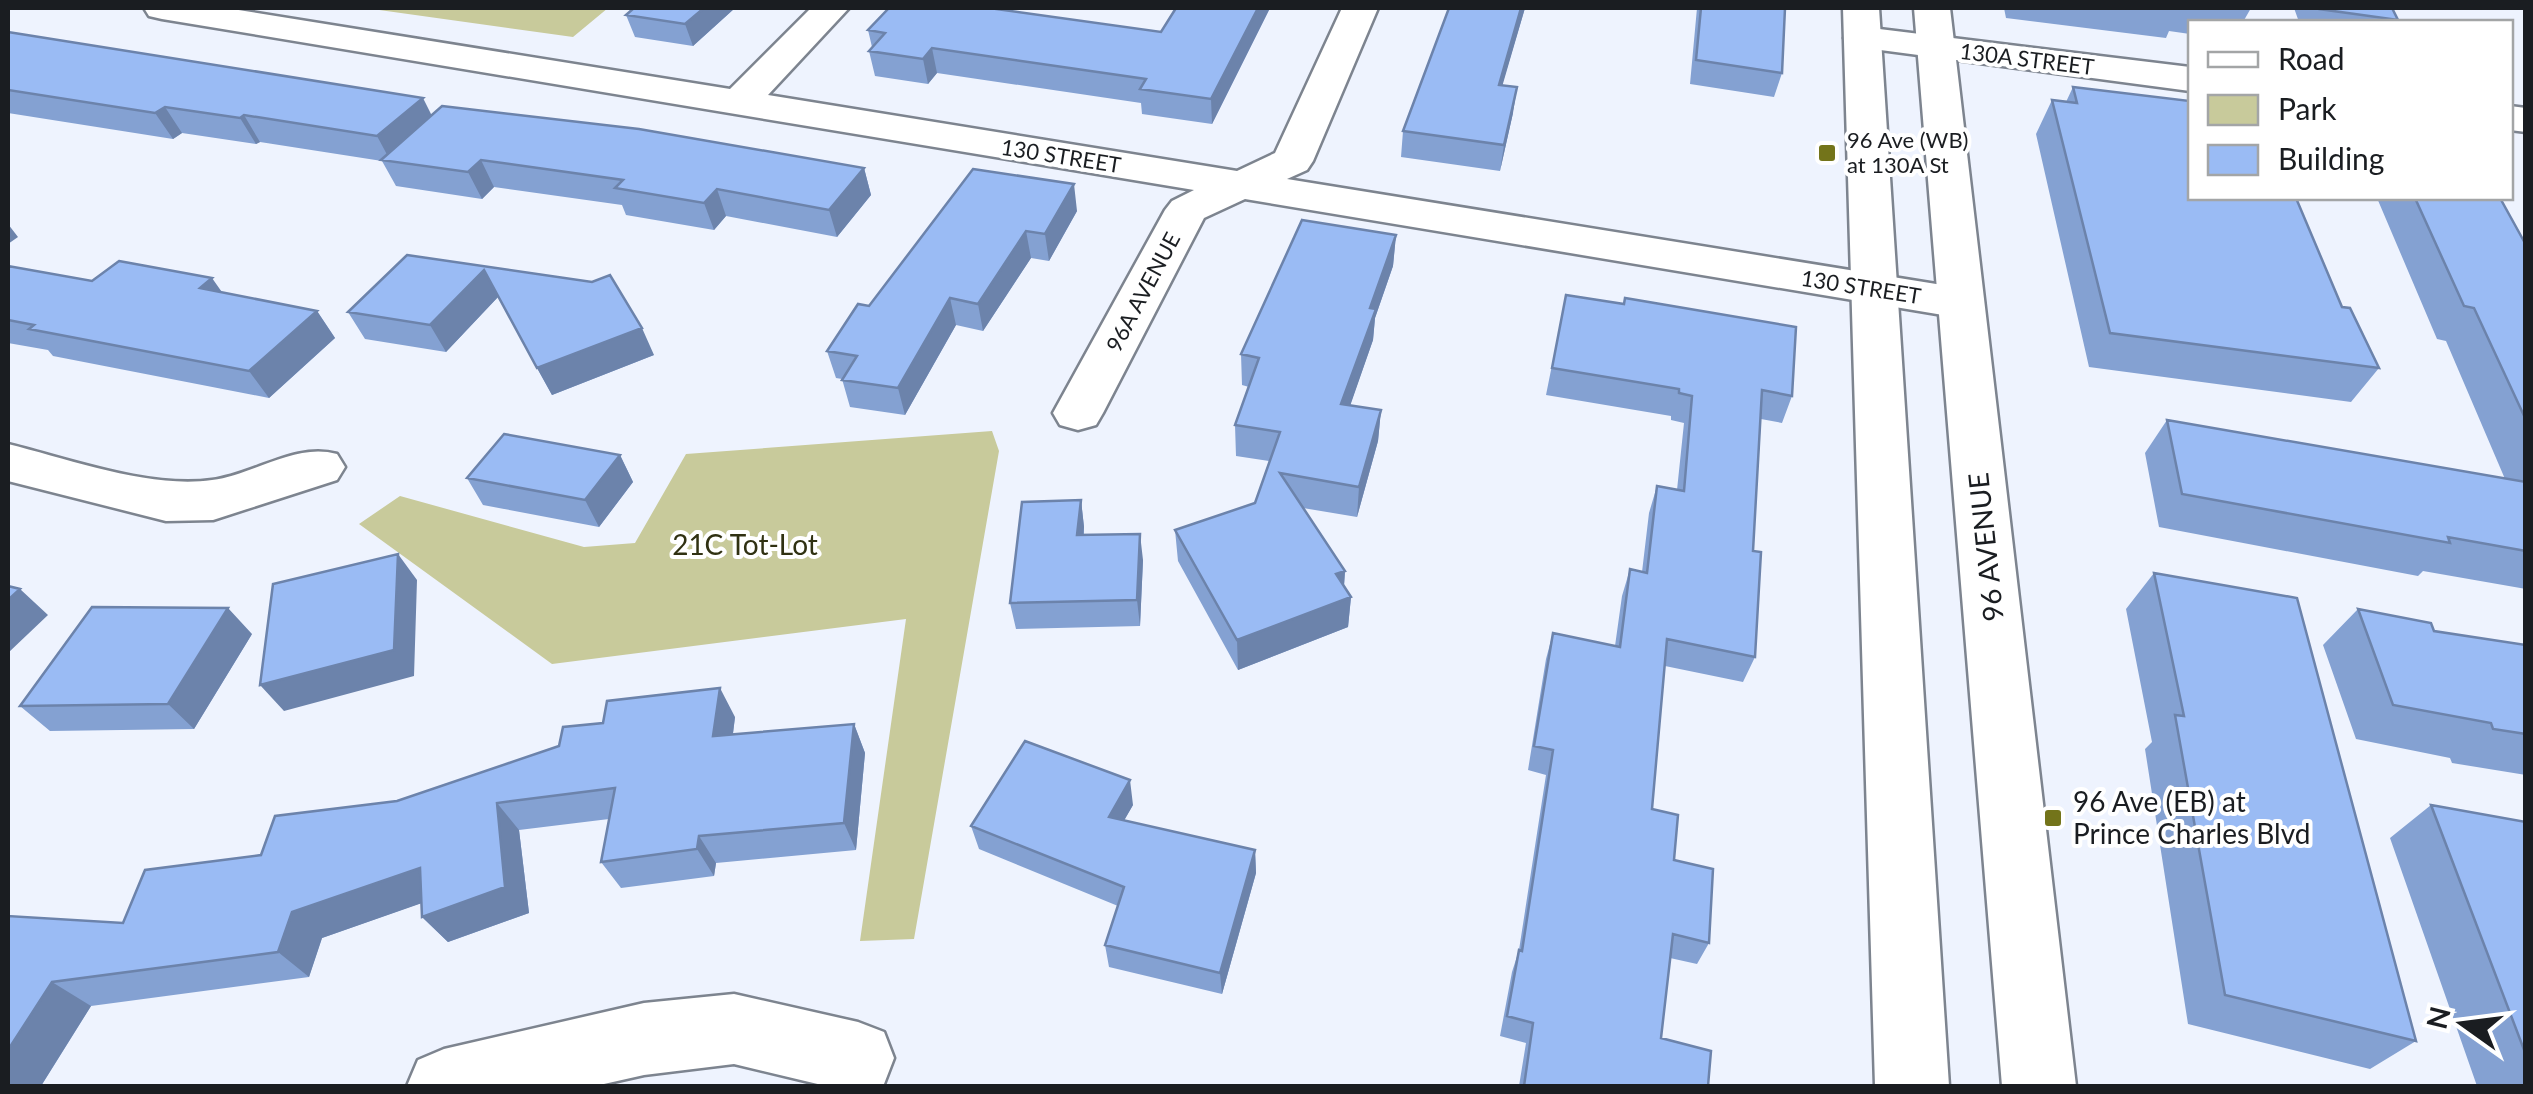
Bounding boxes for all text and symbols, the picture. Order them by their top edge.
legend [2188,20,2513,200]
street label: 130A STREET [1958,37,2096,80]
text: Road [2278,40,2345,76]
text: Park [2278,90,2337,126]
place label: 96 Ave (WB) at 130A St [1847,126,1968,178]
street label: 130 STREET [999,133,1123,178]
text: Building [2278,140,2384,176]
marker: 96 Ave (WB) at 130A St [1816,142,1838,164]
street label: 96A AVENUE [1100,227,1185,356]
street label: 130 STREET [1799,264,1923,309]
street label: 96 AVENUE [1960,471,2010,623]
park label: 21C Tot-Lot [672,527,818,561]
place label: 96 Ave (EB) at Prince Charles Blvd [2073,784,2310,850]
marker: 96 Ave (EB) at Prince Charles Blvd [2042,807,2064,829]
north arrow [2413,974,2513,1074]
text: N [2419,1003,2457,1032]

